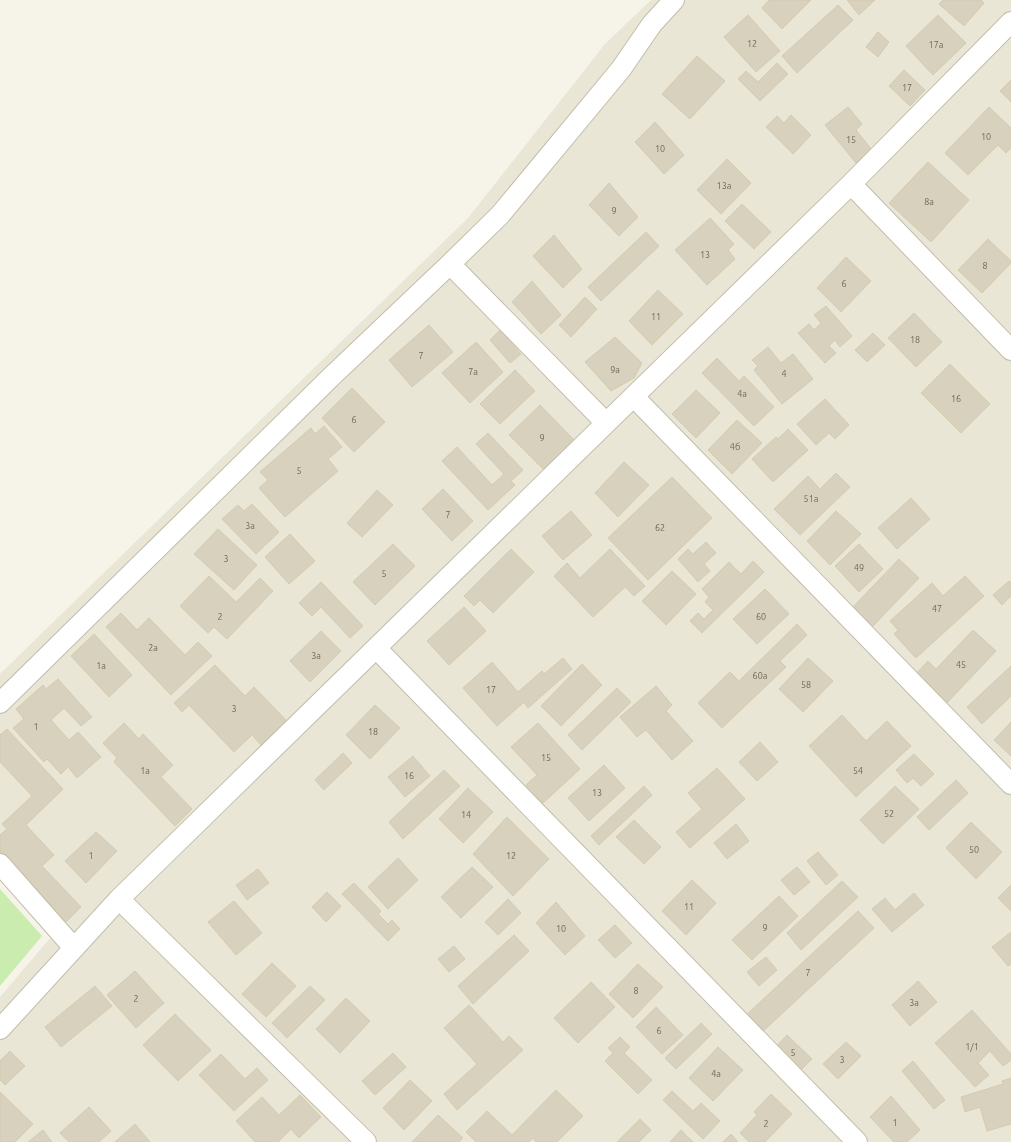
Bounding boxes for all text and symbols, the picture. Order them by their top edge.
house number: 12 [747,39,757,49]
house number: 17а [929,40,943,50]
house number: 17 [902,83,912,93]
house number: 10 [981,132,991,142]
house number: 15 [846,135,856,145]
house number: 10 [655,144,665,154]
house number: 13а [717,181,731,191]
house number: 8а [924,197,934,207]
house number: 9 [611,206,617,216]
house number: 13 [700,250,710,260]
house number: 8 [982,261,988,271]
house number: 6 [841,279,847,289]
house number: 11 [651,312,661,322]
house number: 18 [910,335,920,345]
house number: 7 [418,351,424,361]
house number: 9а [610,365,620,375]
house number: 7а [468,367,478,377]
house number: 4 [781,369,787,379]
house number: 4а [737,389,747,399]
house number: 16 [951,394,961,404]
house number: 6 [351,415,357,425]
house number: 9 [539,433,545,443]
house number: 4б [730,442,740,452]
house number: 5 [296,466,302,476]
house number: 51а [804,494,818,504]
house number: 7 [445,510,451,520]
house number: 3а [245,521,255,531]
house number: 62 [655,523,665,533]
house number: 3 [223,554,229,564]
house number: 49 [854,563,864,573]
house number: 5 [381,569,387,579]
house number: 47 [932,604,942,614]
house number: 2 [217,612,223,622]
house number: 60 [756,612,766,622]
house number: 2а [148,643,158,653]
house number: 3а [311,651,321,661]
house number: 45 [956,660,966,670]
house number: 1а [96,661,106,671]
house number: 60а [753,671,767,681]
house number: 58 [801,680,811,690]
house number: 17 [486,685,496,695]
house number: 3 [231,704,237,714]
house number: 1 [33,722,39,732]
house number: 18 [368,727,378,737]
house number: 15 [541,753,551,763]
house number: 1а [140,766,150,776]
house number: 54 [853,766,863,776]
house number: 16 [404,771,414,781]
house number: 13 [592,788,602,798]
house number: 52 [884,809,894,819]
house number: 14 [461,810,471,820]
house number: 50 [969,845,979,855]
house number: 1 [88,851,94,861]
house number: 12 [506,851,516,861]
house number: 11 [684,902,694,912]
house number: 9 [762,923,768,933]
house number: 10 [556,924,566,934]
house number: 7 [805,968,811,978]
house number: 8 [633,986,639,996]
house number: 2 [133,994,139,1004]
house number: 3а [909,998,919,1008]
house number: 6 [656,1026,662,1036]
house number: 1/1 [965,1042,979,1052]
house number: 5 [790,1048,796,1058]
house number: 3 [839,1055,845,1065]
house number: 4а [711,1069,721,1079]
house number: 1 [892,1118,898,1128]
house number: 2 [763,1119,769,1129]

